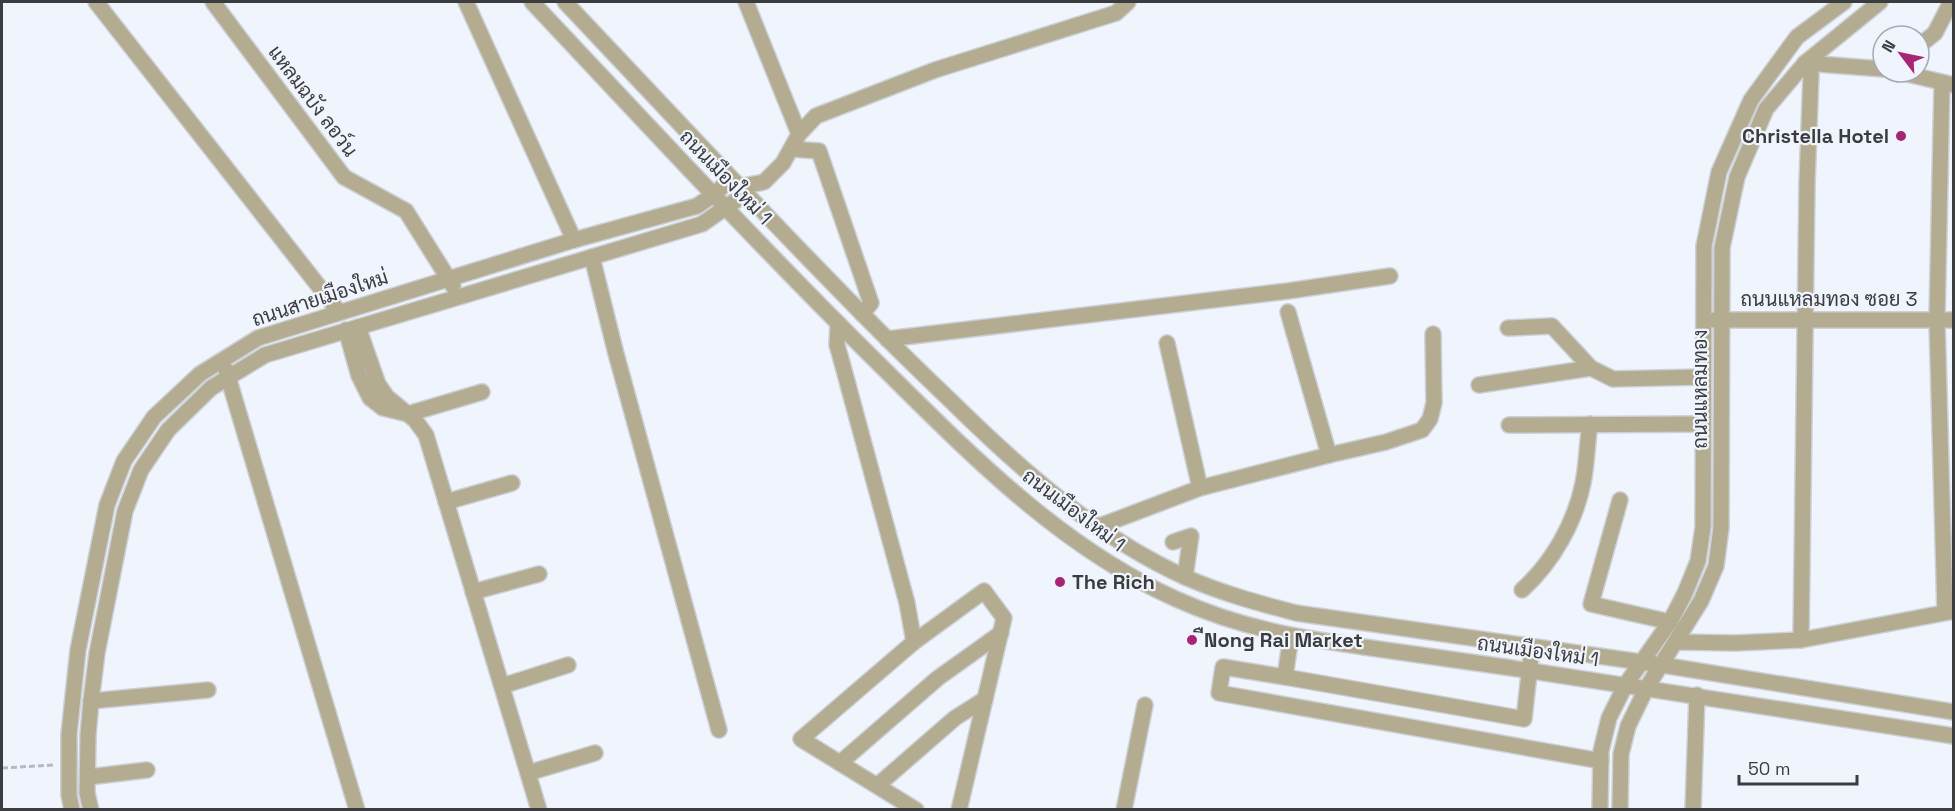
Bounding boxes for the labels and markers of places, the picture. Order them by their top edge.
place label: Christella Hotel [1742,123,1889,149]
marker: Christella Hotel [1894,129,1908,143]
place label: The Rich [1072,569,1155,595]
marker: The Rich [1053,575,1067,589]
place label: ืNong Rai Market [1193,627,1363,653]
marker: ืNong Rai Market [1185,633,1199,647]

